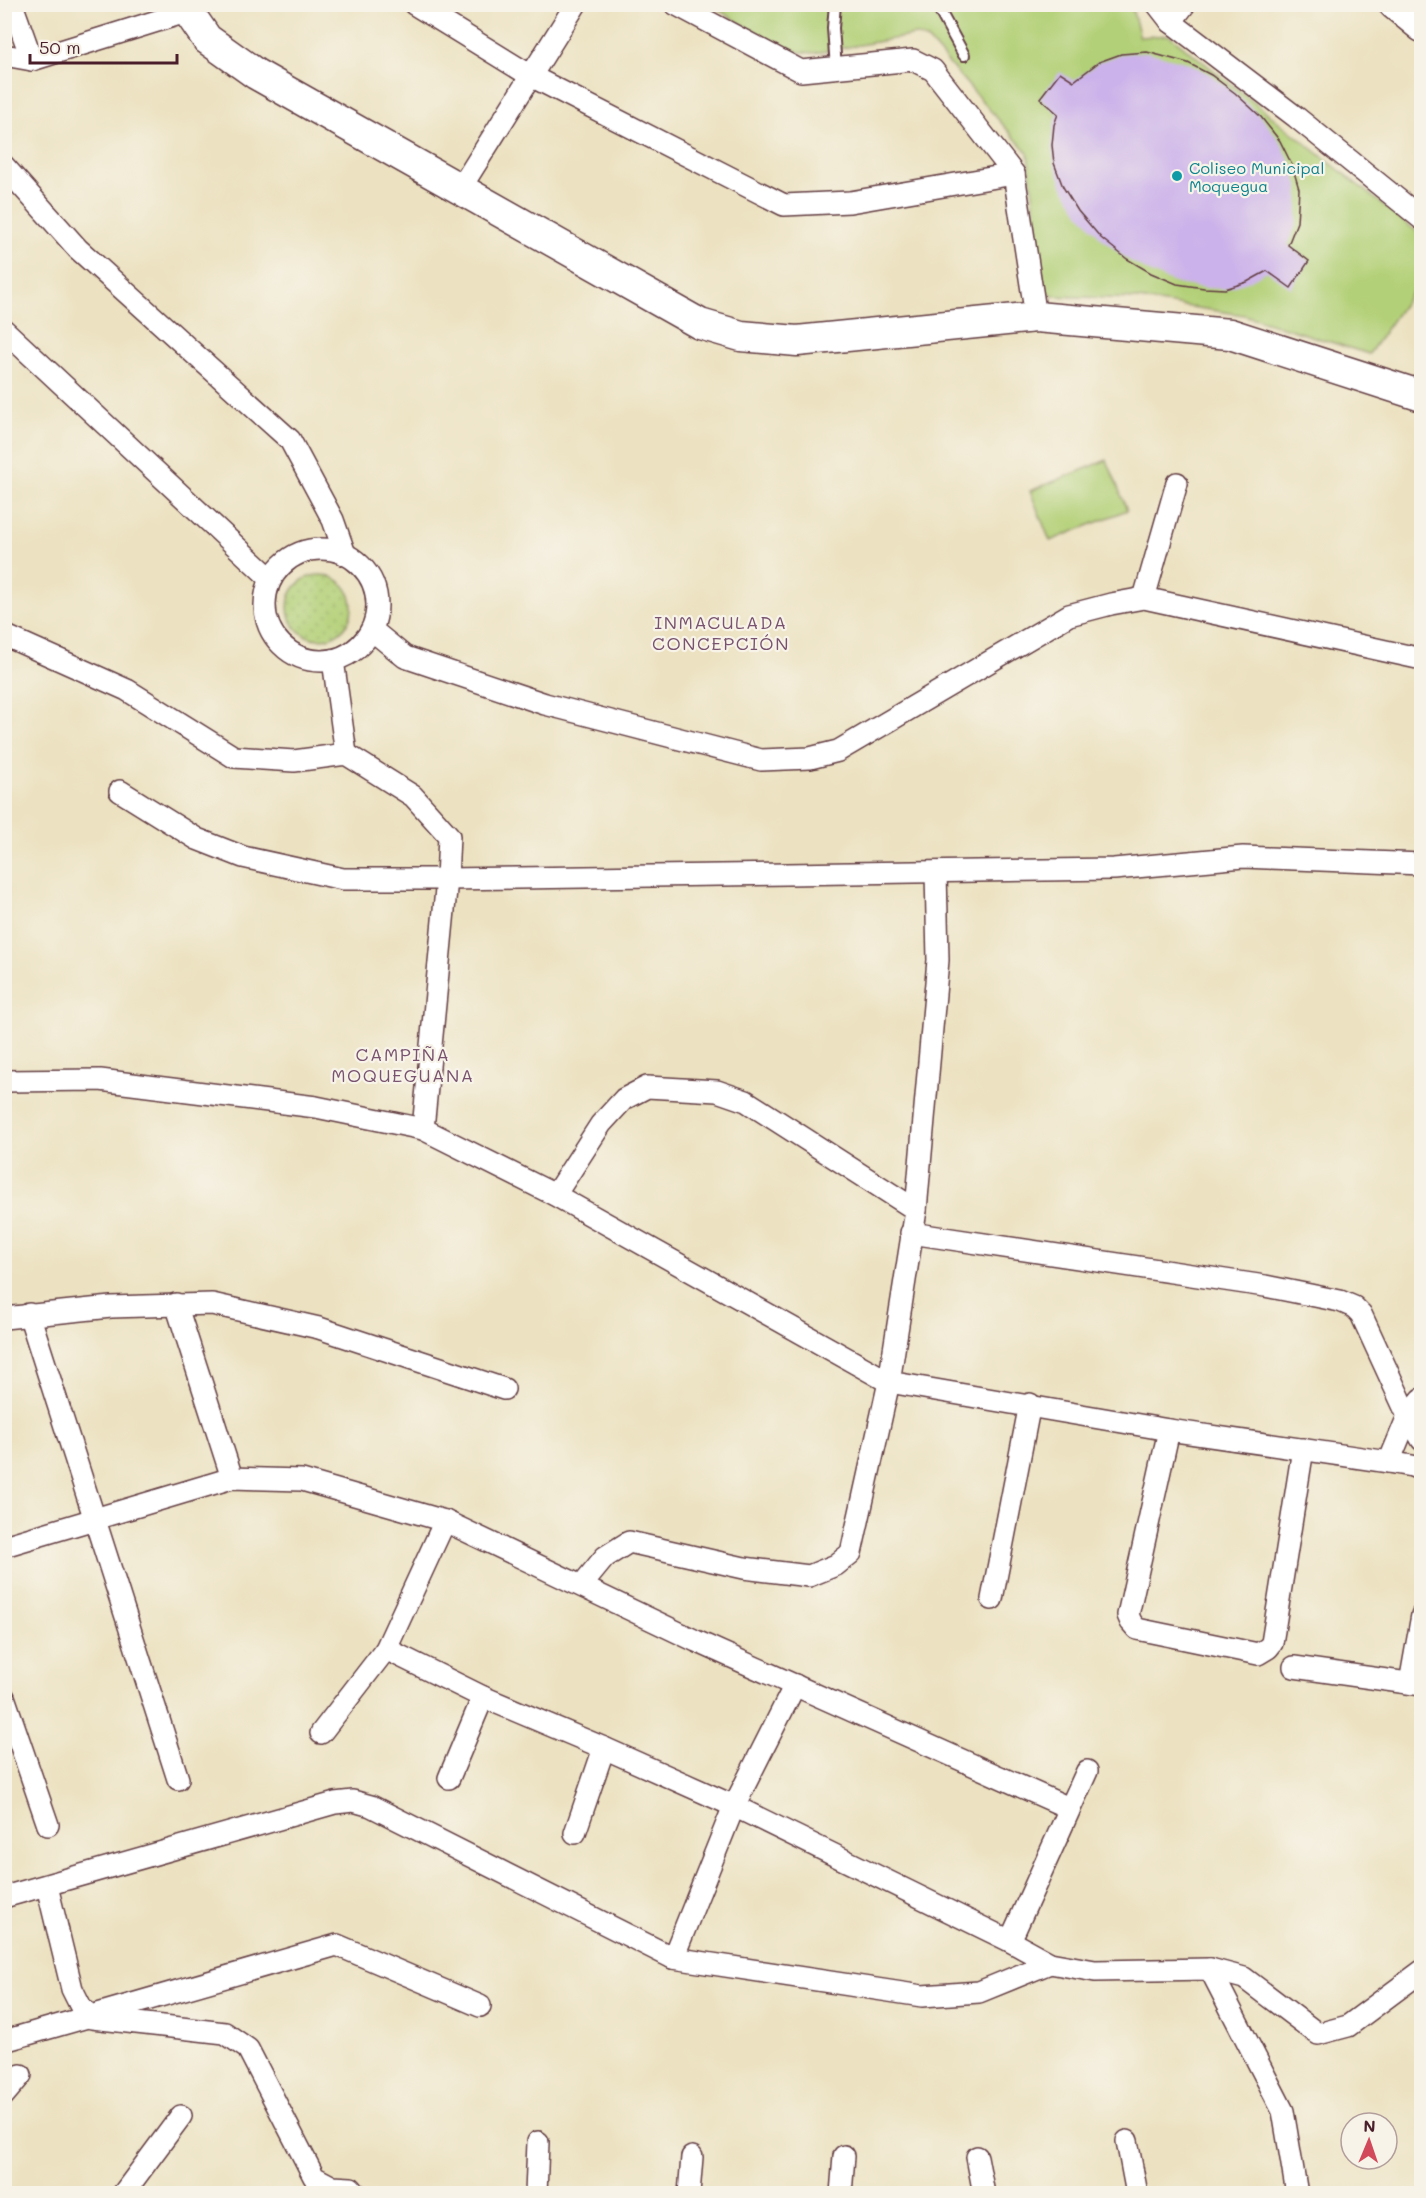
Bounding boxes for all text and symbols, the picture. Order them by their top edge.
scale bar [30,27,177,65]
text: 50 m [39,35,81,59]
place label: Coliseo Municipal Moquegua [1189,157,1325,196]
marker: Coliseo Municipal Moquegua [1170,169,1184,183]
district label: INMACULADA CONCEPCIÓN [652,610,790,655]
district label: CAMPIÑA MOQUEGUANA [331,1042,475,1087]
north arrow [1339,2111,1399,2171]
text: N [1363,2115,1376,2136]

